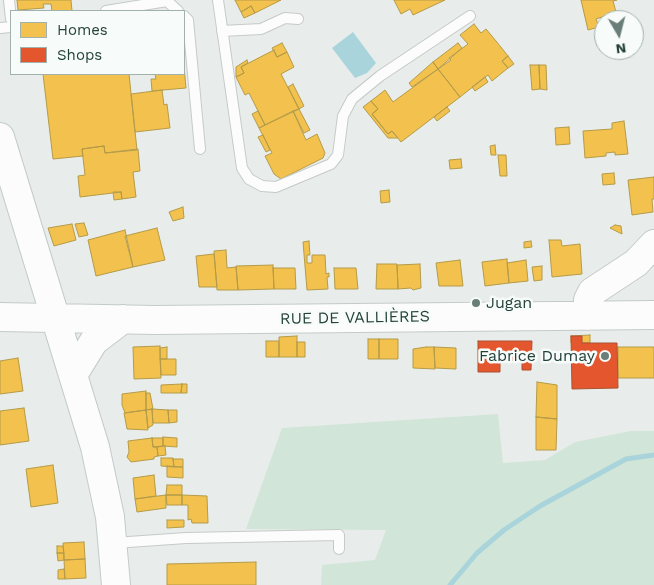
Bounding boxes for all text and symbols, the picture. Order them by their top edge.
legend [10,10,185,75]
north arrow [594,10,644,60]
text: Homes [57,21,108,39]
text: N [615,40,627,58]
text: Shops [57,46,102,64]
place label: Jugan [486,293,532,313]
marker: Jugan [470,297,482,309]
street label: RUE DE VALLIÈRES [280,307,430,329]
place label: Fabrice Dumay [479,346,595,366]
marker: Fabrice Dumay [599,350,611,362]

